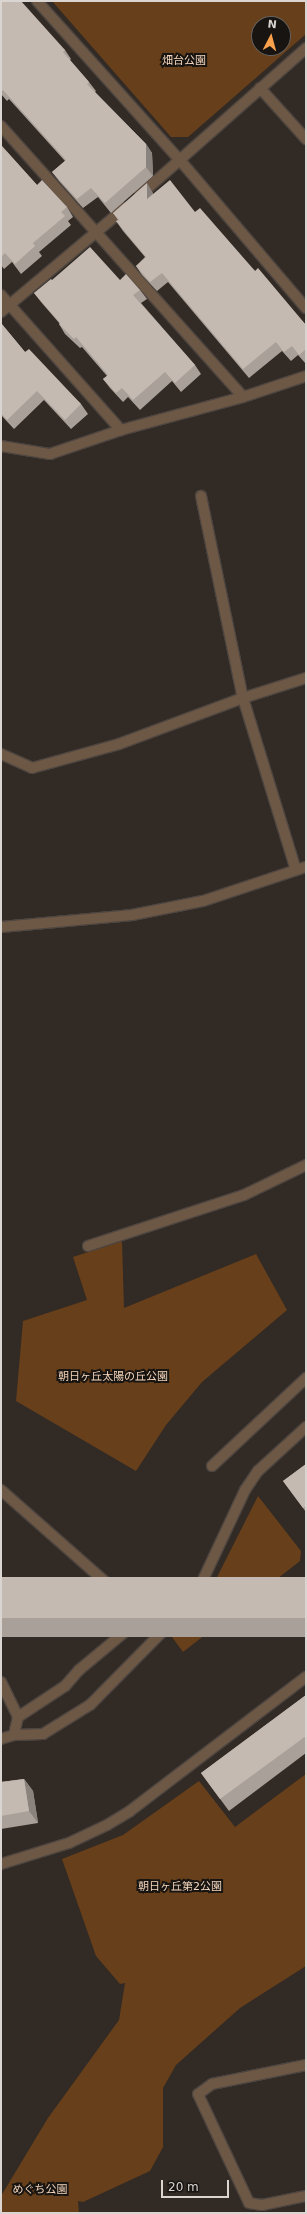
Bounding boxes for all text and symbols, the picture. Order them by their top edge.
north arrow [251,16,291,56]
text: N [267,18,277,32]
park label: 畑台公園 [162,54,206,68]
park label: 朝日ヶ丘太陽の丘公園 [58,1370,168,1384]
park label: 朝日ヶ丘第2公園 [138,1880,222,1894]
scale bar [163,2172,231,2198]
text: 20 m [168,2180,199,2194]
park label: めぐち公園 [13,2183,67,2197]

